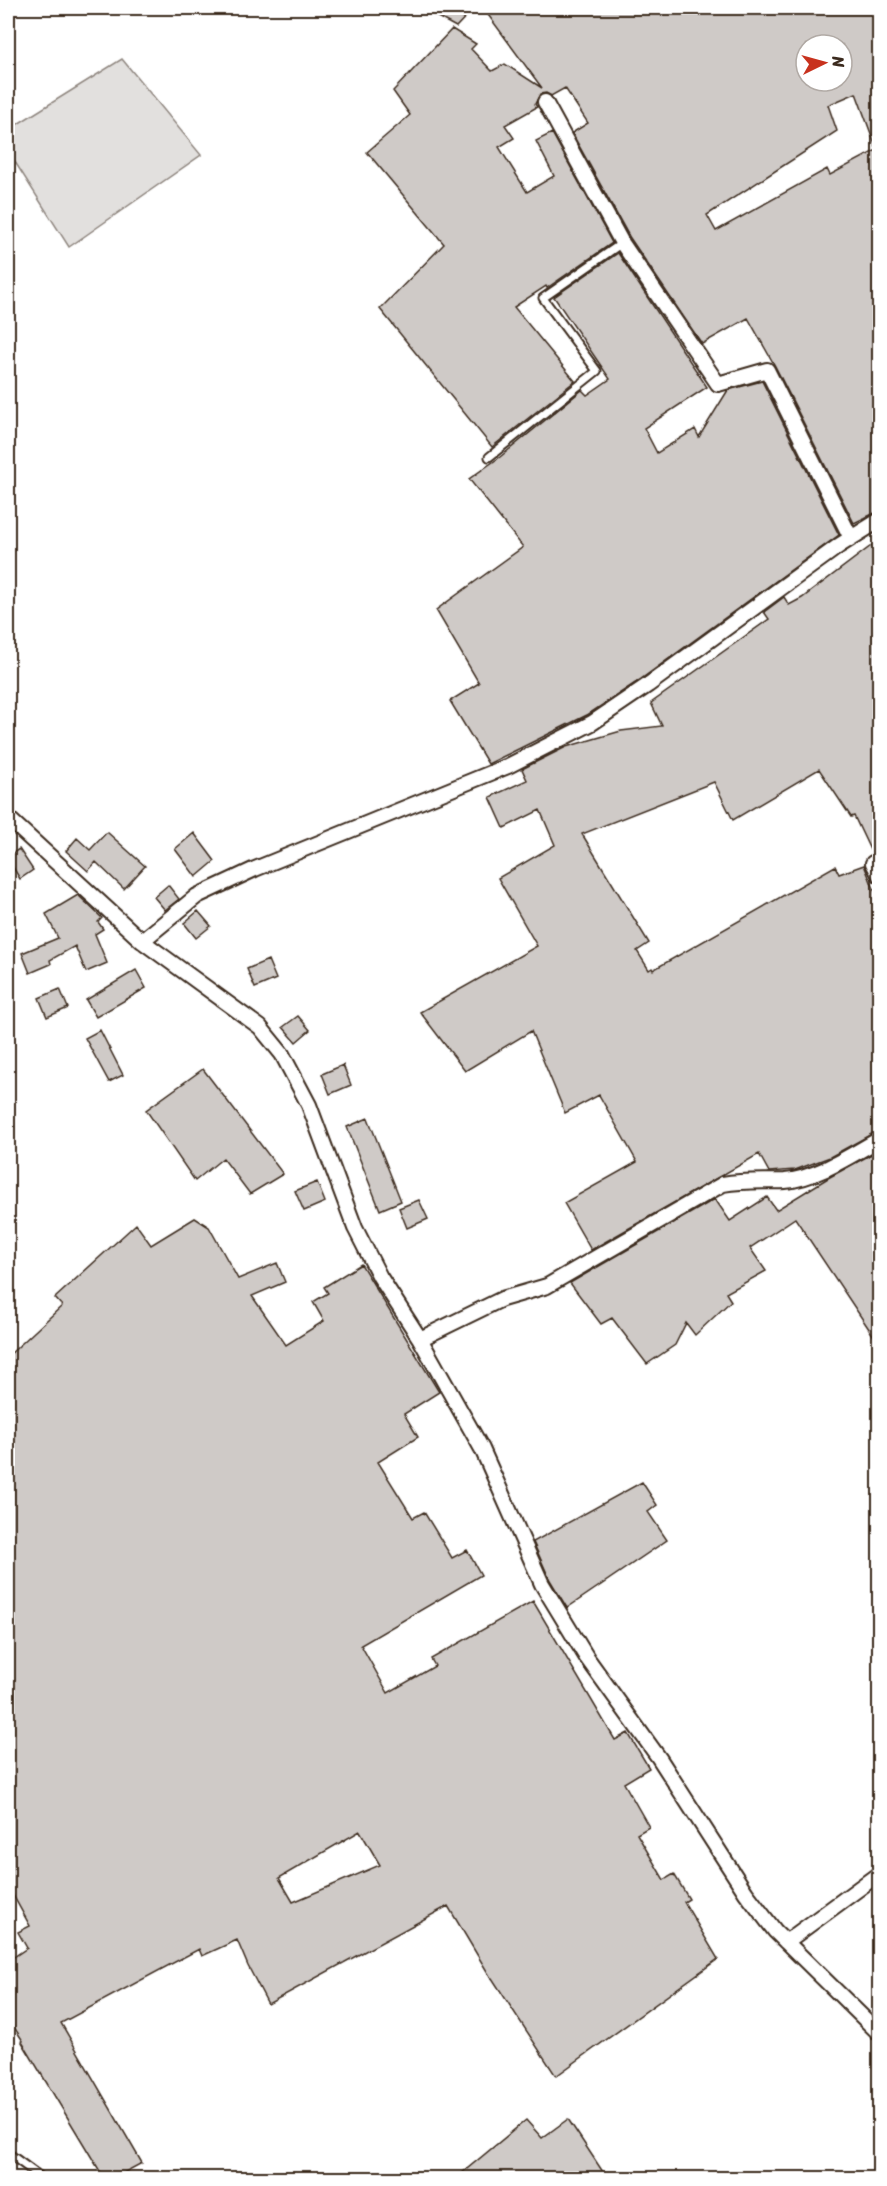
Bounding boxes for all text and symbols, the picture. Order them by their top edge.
north arrow [794,33,854,93]
text: N [823,54,853,69]

